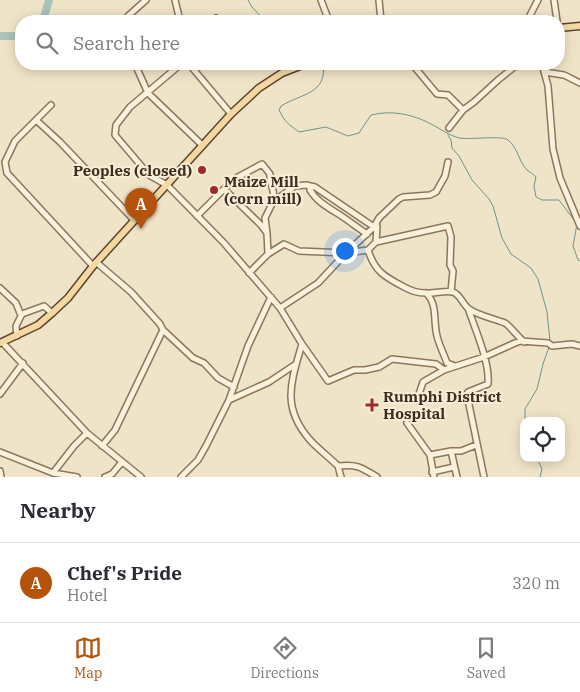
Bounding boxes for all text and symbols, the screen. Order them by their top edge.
search box [15,15,565,70]
icon: search [33,29,61,57]
text: Search here [73,31,180,55]
place label: Peoples (closed) [73,161,192,180]
marker: Peoples (closed) [196,164,208,176]
place label: Maize Mill (corn mill) [224,172,302,208]
marker: Maize Mill (corn mill) [208,184,220,196]
pin: A [125,188,157,229]
your location [332,238,358,264]
place label: Rumphi District Hospital [383,387,502,423]
marker: Rumphi District Hospital [365,398,379,412]
map controls [520,417,565,462]
button: locate [520,417,565,462]
text: Nearby [20,496,96,524]
text: Chef's Pride [67,561,182,585]
text: A [30,573,42,593]
text: 320 m [512,573,560,593]
text: Hotel [67,585,108,605]
tab: Map [74,634,102,682]
tab: Directions [250,634,319,682]
tab: Saved [467,634,506,682]

